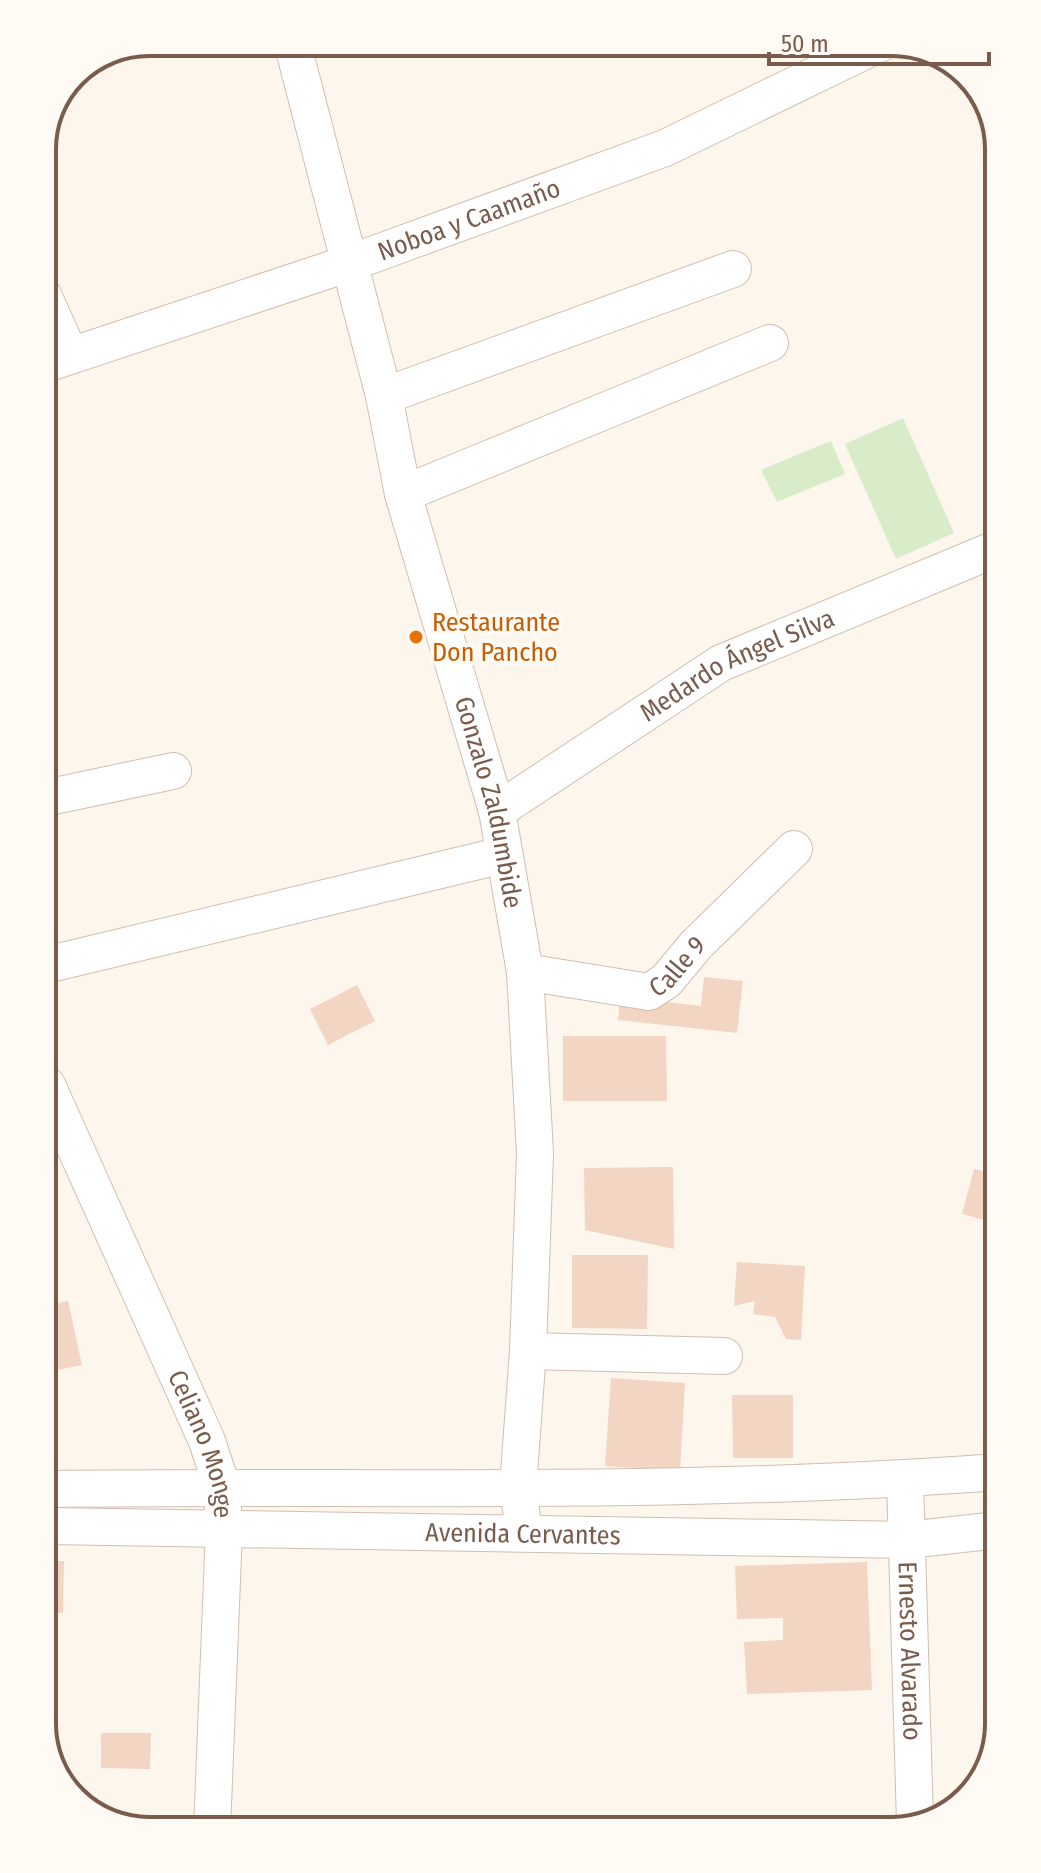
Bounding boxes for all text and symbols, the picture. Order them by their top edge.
scale bar [769,16,989,66]
text: 50 m [781,30,829,58]
street label: Noboa y Caamaño [373,172,564,267]
street label: Medardo Ángel Silva [634,602,839,728]
place label: Restaurante Don Pancho [432,607,560,668]
marker: Restaurante Don Pancho [407,628,425,646]
street label: Gonzalo Zaldumbide [448,693,529,911]
street label: Calle 9 [643,929,712,1003]
street label: Celiano Monge [162,1365,239,1519]
street label: Avenida Cervantes [425,1517,621,1551]
street label: Ernesto Alvarado [892,1561,928,1741]

